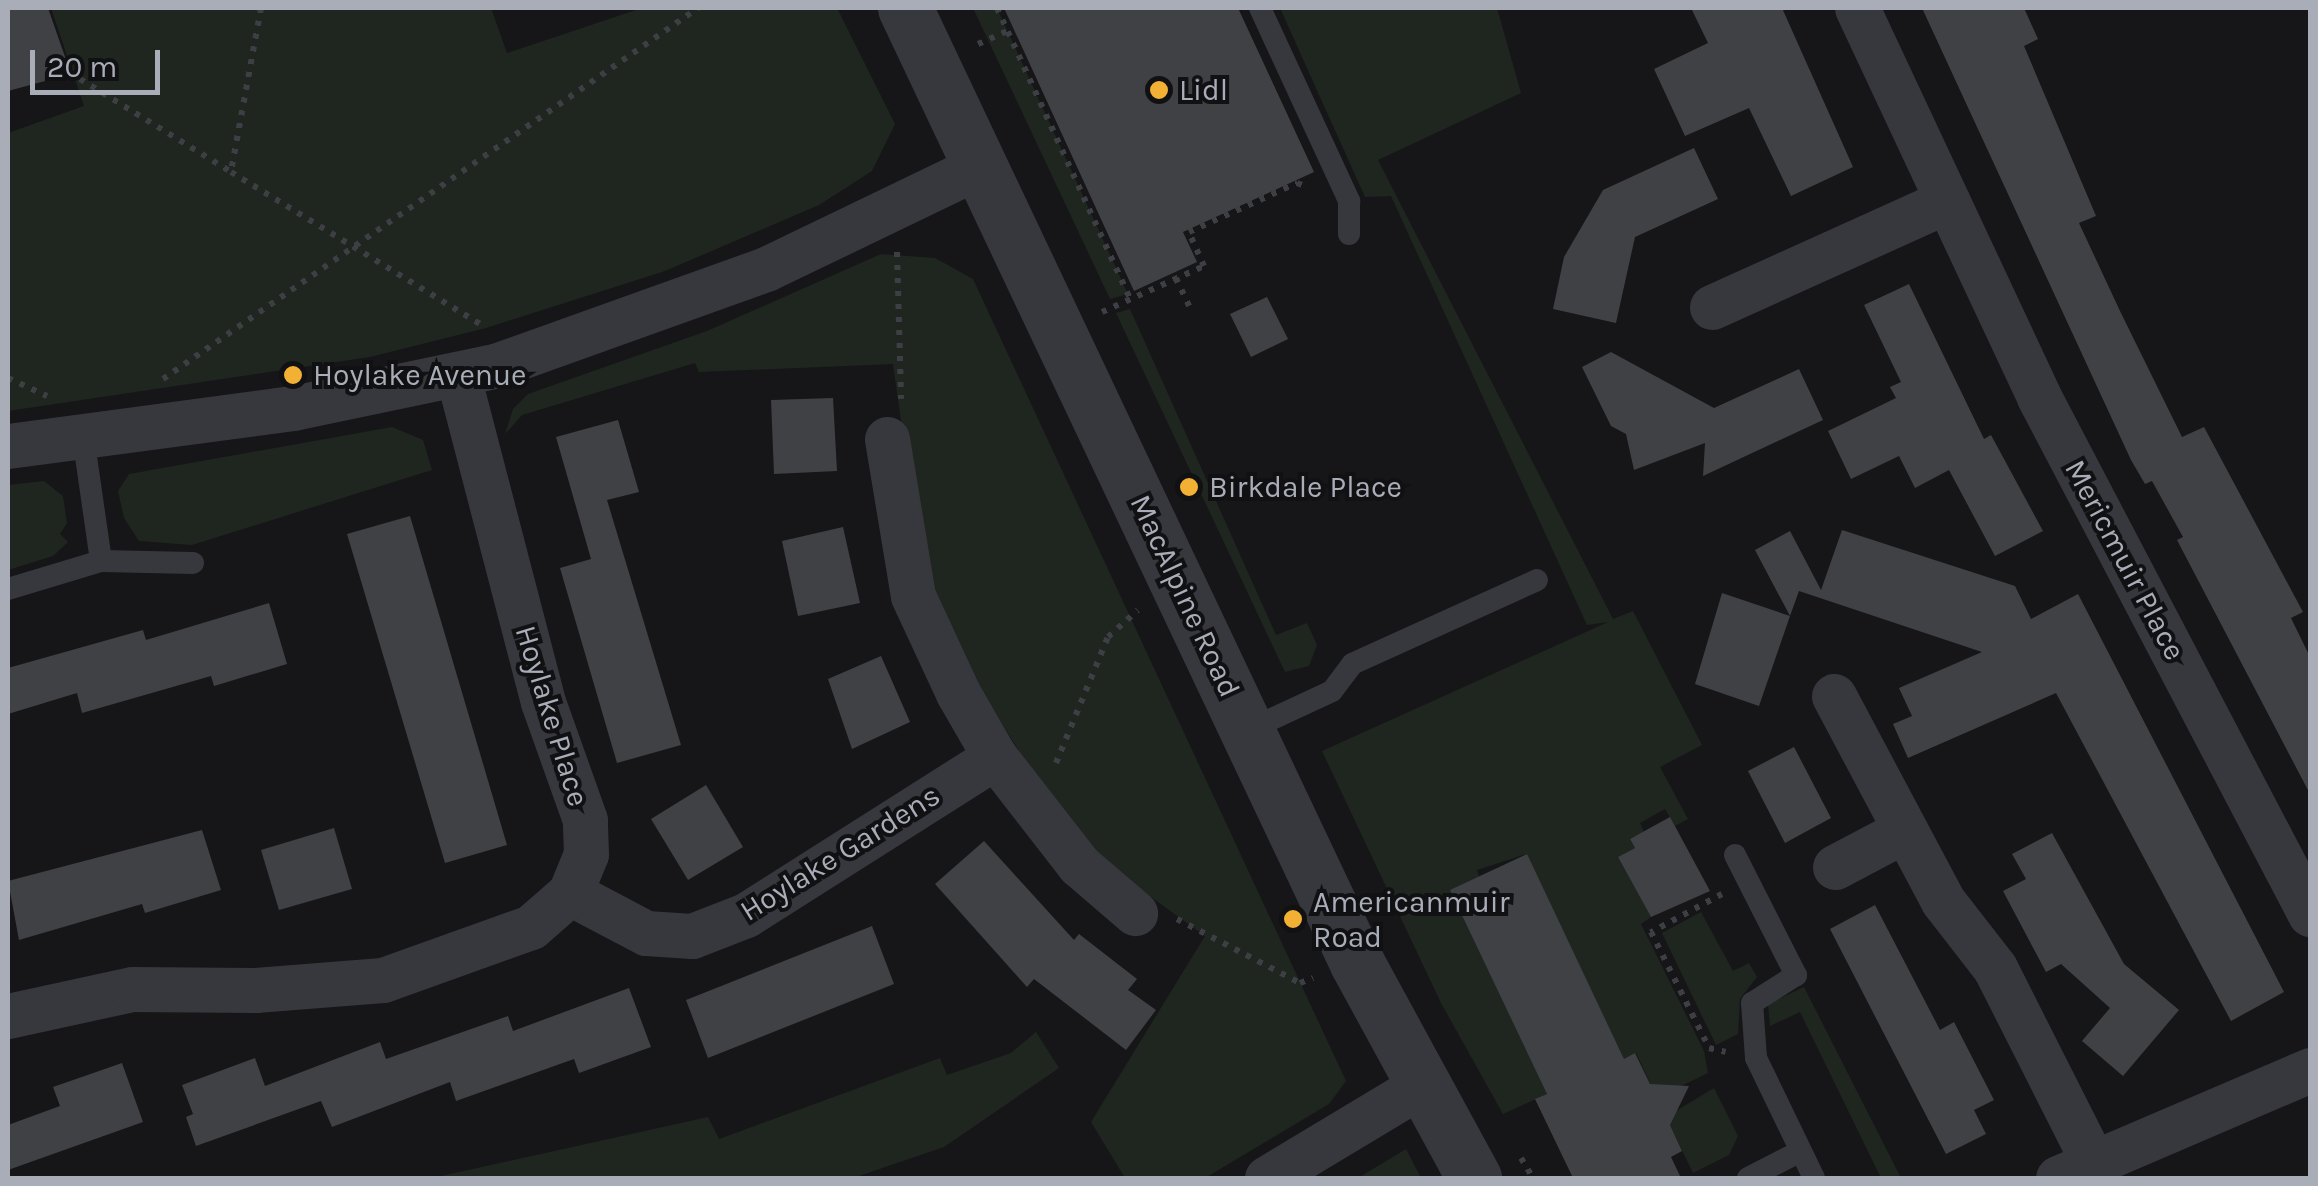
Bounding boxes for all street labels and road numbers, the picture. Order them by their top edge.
street label: Mericmuir Place [2057,454,2193,666]
street label: MacAlpine Road [1122,489,1248,703]
street label: Hoylake Place [507,621,597,811]
street label: Hoylake Gardens [734,777,946,929]

